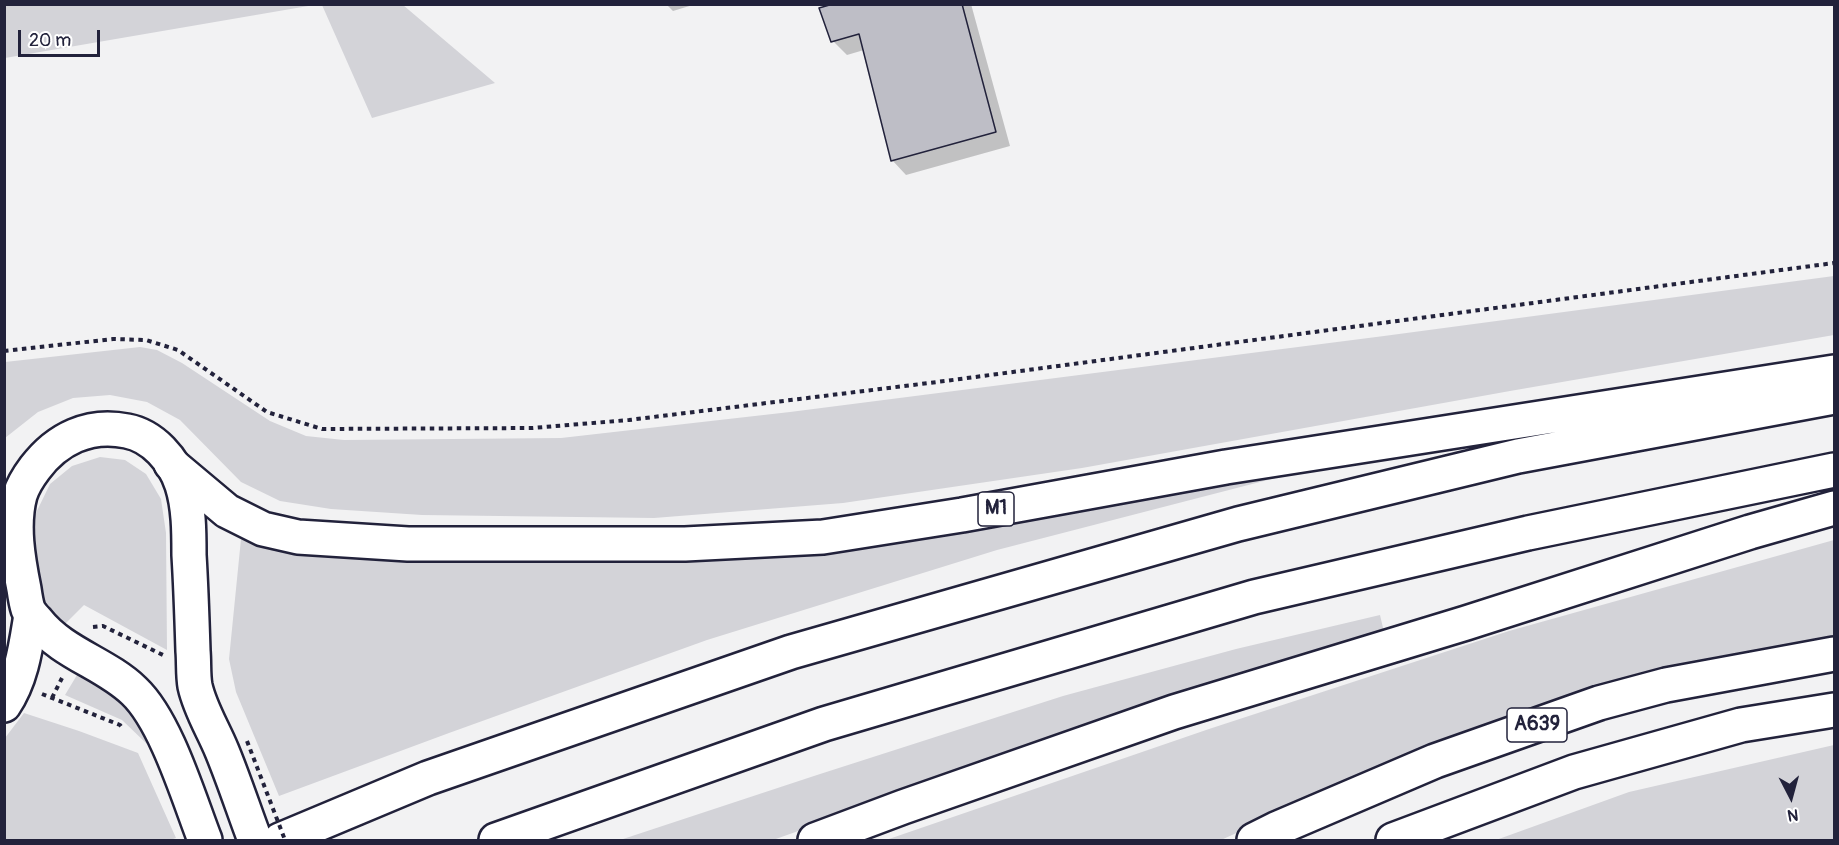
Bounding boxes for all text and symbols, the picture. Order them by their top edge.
scale bar [21,18,104,56]
text: 20 m [29,29,71,52]
road number: M1 [978,492,1014,526]
road number: A639 [1507,708,1567,742]
north arrow [1761,767,1821,827]
text: N [1786,804,1799,825]

